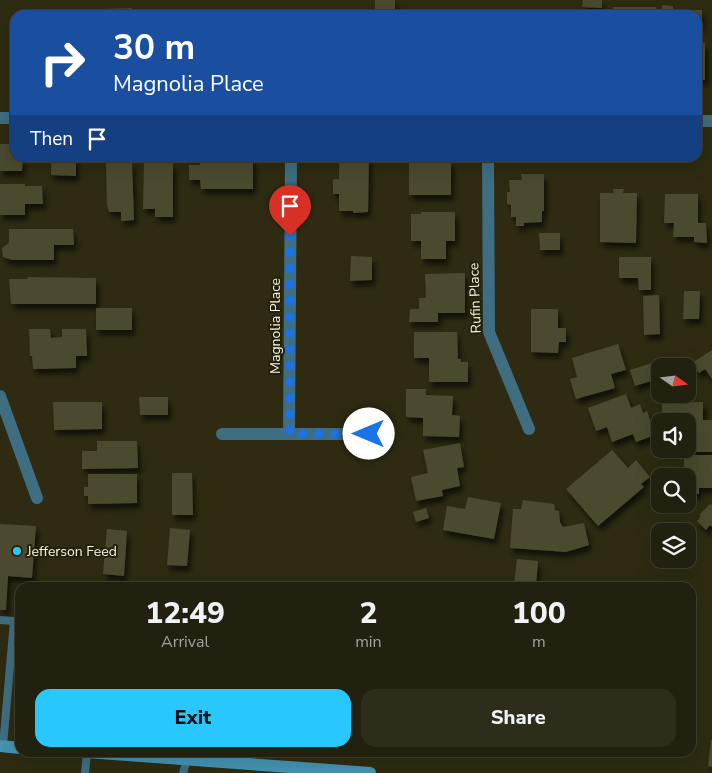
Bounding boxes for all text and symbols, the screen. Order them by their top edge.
text: 30 m [113,24,195,71]
icon: right [30,30,95,95]
text: Magnolia Place [113,69,264,99]
icon: arrive [83,125,111,153]
text: Then [30,126,73,152]
pin [269,185,311,236]
icon: arrive [276,192,304,220]
street label: Rufin Place [464,262,486,334]
street label: Magnolia Place [266,278,285,374]
north arrow [651,358,696,402]
map controls [651,358,696,568]
position arrow [342,407,394,459]
button: sound [651,413,696,458]
button: search [651,468,696,513]
button: layers [651,523,696,568]
place label: Jefferson Feed [26,542,117,561]
marker: Jefferson Feed [11,545,23,557]
text: 12:49 [145,593,225,634]
text: 2 [359,593,377,634]
text: 100 [512,593,566,634]
text: Arrival [161,631,209,653]
text: min [355,631,382,653]
text: m [532,631,546,653]
button: Exit [35,689,351,747]
button: Share [361,689,676,747]

